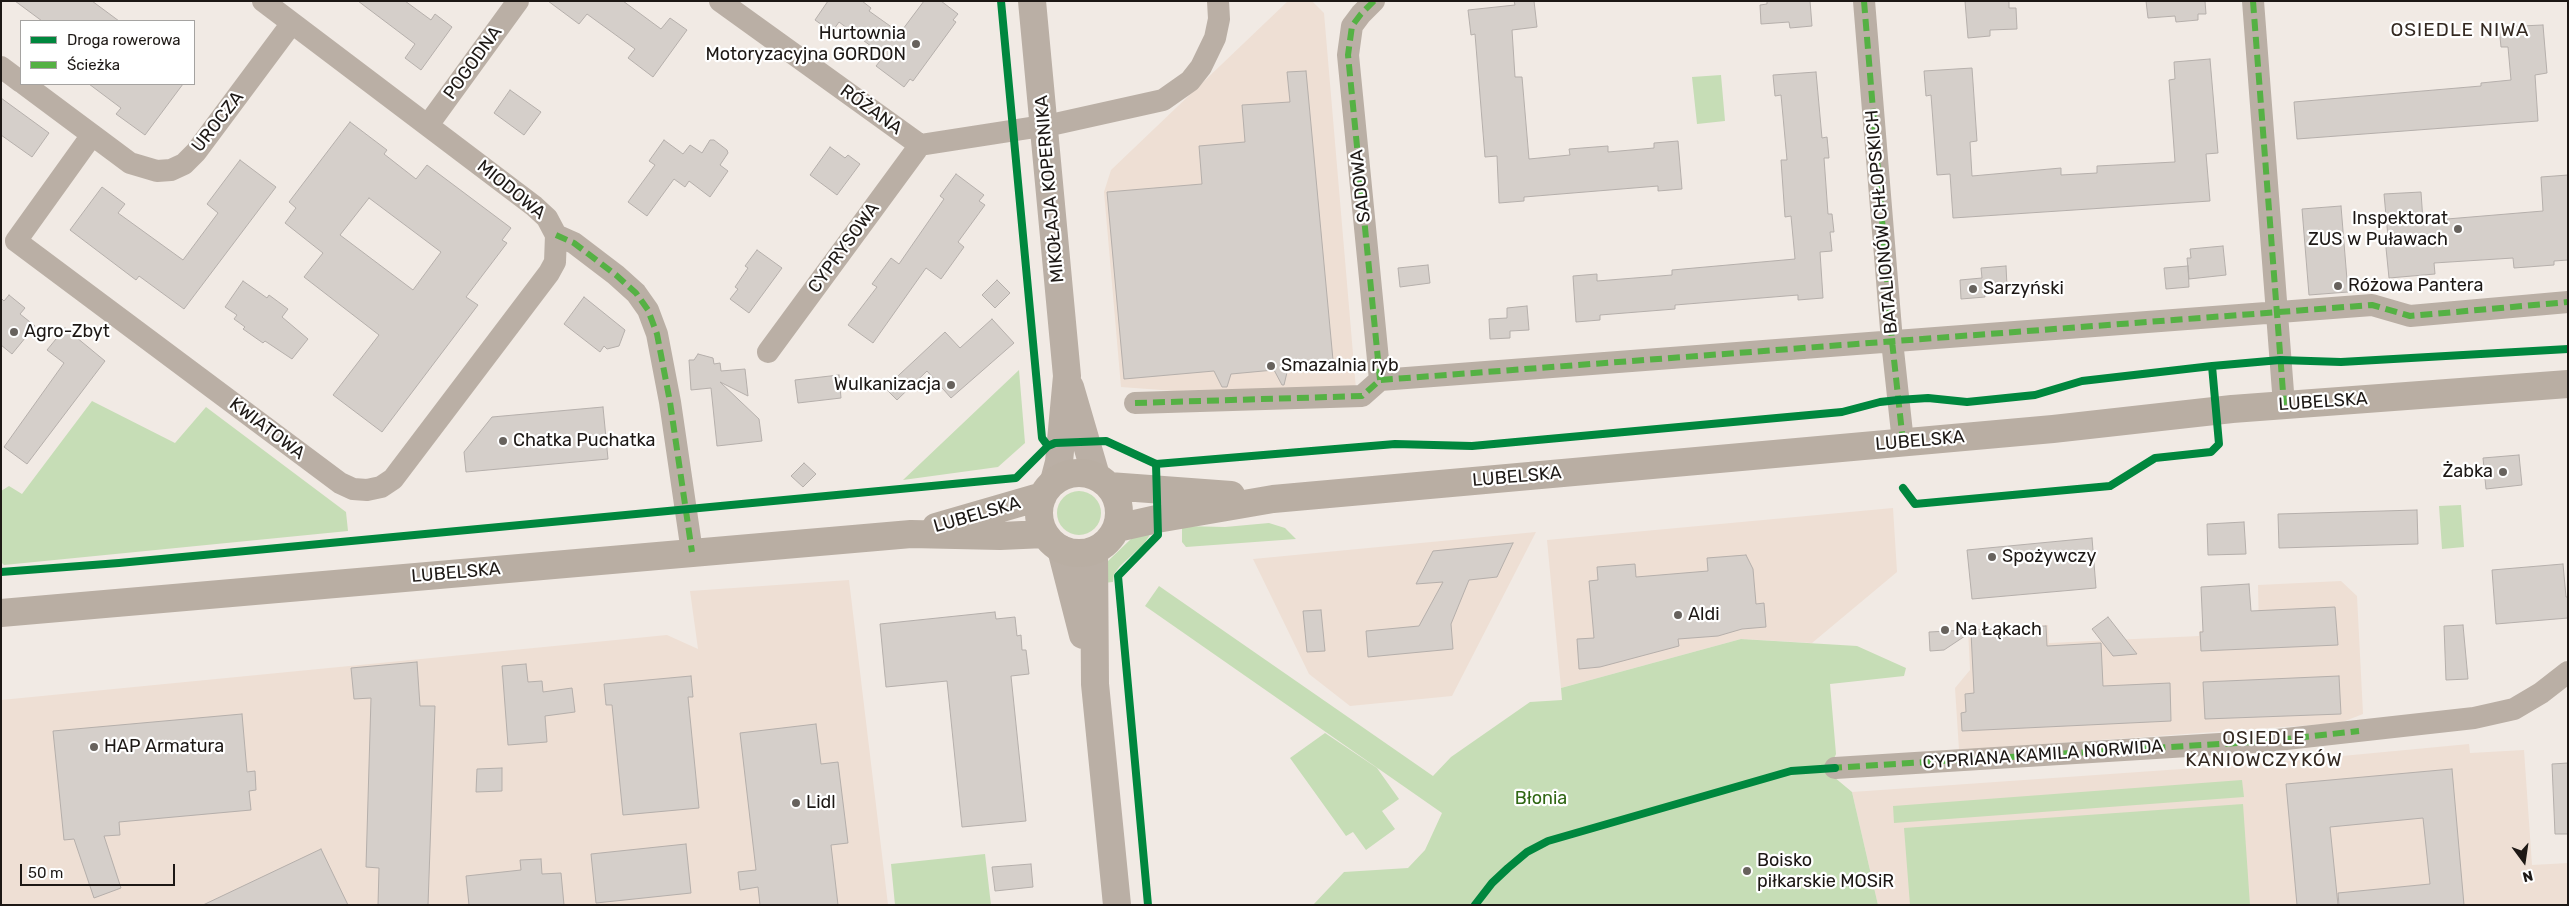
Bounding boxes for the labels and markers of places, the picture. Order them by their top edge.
place label: Hurtownia Motoryzacyjna GORDON [705,23,906,66]
marker: Hurtownia Motoryzacyjna GORDON [910,38,922,50]
place label: Inspektorat ZUS w Puławach [2308,208,2448,250]
marker: Inspektorat ZUS w Puławach [2452,223,2464,235]
place label: Różowa Pantera [2348,275,2483,297]
place label: Sarzyński [1983,278,2064,300]
marker: Różowa Pantera [2332,280,2344,292]
marker: Sarzyński [1967,283,1979,295]
place label: Agro-Zbyt [24,321,110,343]
marker: Agro-Zbyt [8,326,20,338]
place label: Smazalnia ryb [1281,355,1399,377]
marker: Smazalnia ryb [1265,360,1277,372]
place label: Wulkanizacja [834,374,941,396]
marker: Wulkanizacja [945,379,957,391]
place label: Chatka Puchatka [513,430,656,452]
marker: Chatka Puchatka [497,435,509,447]
place label: Żabka [2443,461,2493,483]
marker: Żabka [2497,466,2509,478]
place label: Spożywczy [2002,546,2096,568]
marker: Spożywczy [1986,551,1998,563]
place label: Aldi [1688,604,1719,626]
marker: Aldi [1672,609,1684,621]
place label: Na Łąkach [1955,619,2042,641]
marker: Na Łąkach [1939,624,1951,636]
place label: HAP Armatura [104,736,224,758]
marker: HAP Armatura [88,741,100,753]
place label: Lidl [806,792,836,814]
marker: Lidl [790,797,802,809]
place label: Boisko piłkarskie MOSiR [1757,850,1894,892]
marker: Boisko piłkarskie MOSiR [1741,865,1753,877]

